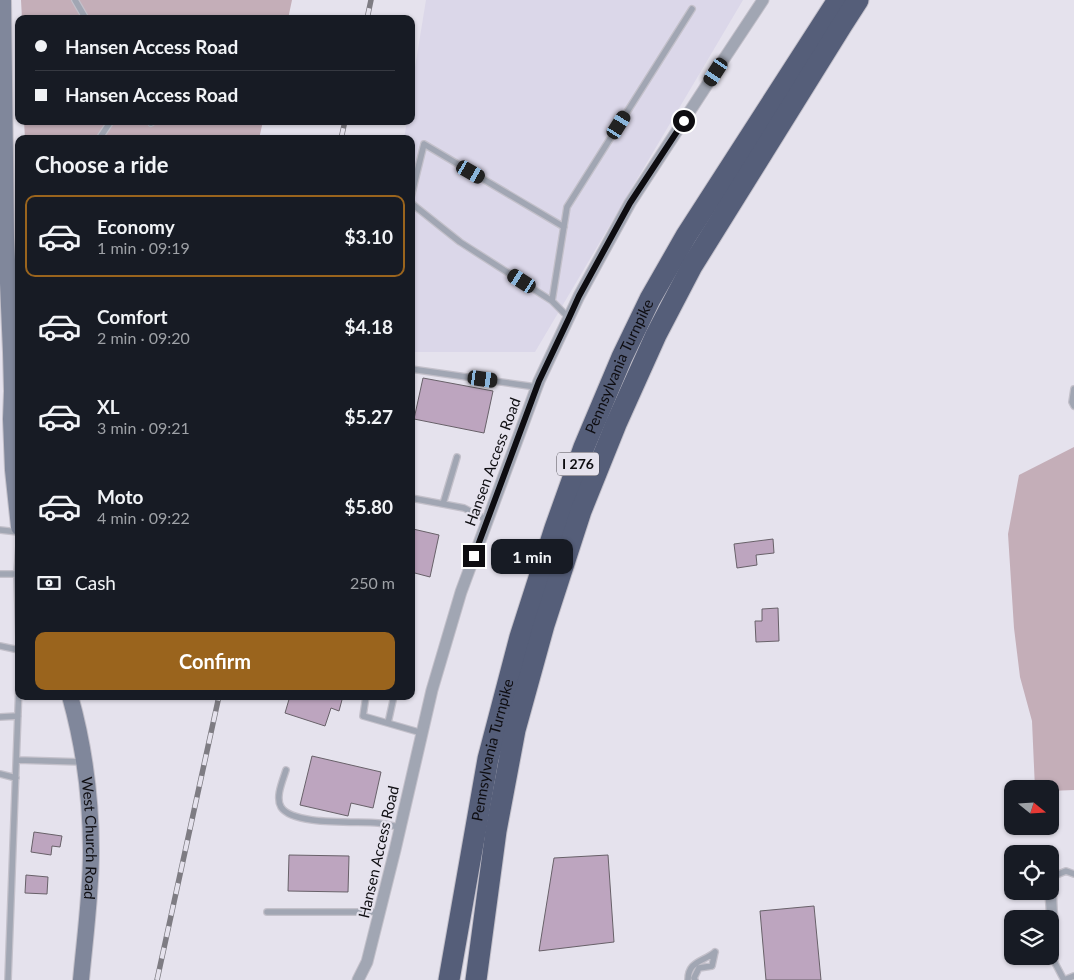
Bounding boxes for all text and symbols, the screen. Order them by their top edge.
text: Hansen Access Road [65,35,238,58]
car [701,55,730,89]
text: Hansen Access Road [65,83,238,106]
car [604,108,633,142]
route start [673,110,695,132]
text: Choose a ride [35,151,169,178]
car [454,158,487,186]
icon: car [37,214,82,259]
text: Economy [97,215,175,238]
text: $3.10 [344,225,393,248]
text: 1 min · 09:19 [97,238,190,257]
car [505,267,538,295]
street label: Pennsylvania Turnpike [581,296,657,436]
icon: car [37,304,82,349]
text: Comfort [97,305,168,328]
text: $4.18 [344,315,393,338]
text: 2 min · 09:20 [97,328,190,347]
car [467,369,498,389]
icon: car [37,394,82,439]
text: XL [97,395,120,418]
street label: Hansen Access Road [460,395,524,528]
text: $5.27 [344,405,393,428]
text: 3 min · 09:21 [97,418,190,437]
road number: I 276 [557,452,599,476]
icon: car [37,484,82,529]
text: Moto [97,485,143,508]
text: $5.80 [344,495,393,518]
text: 4 min · 09:22 [97,508,190,527]
callout: 1 min [492,538,574,574]
route end [463,545,485,567]
text: 1 min [512,547,552,566]
icon: cash [35,569,63,597]
text: Cash [75,571,116,594]
text: 250 m [350,573,395,592]
button: Confirm [35,632,395,690]
street label: Pennsylvania Turnpike [467,677,517,823]
street label: West Church Road [78,776,101,900]
north arrow [1004,780,1059,835]
map controls [1004,780,1059,965]
street label: Hansen Access Road [354,784,402,920]
button: locate [1004,845,1059,900]
button: layers [1004,910,1059,965]

